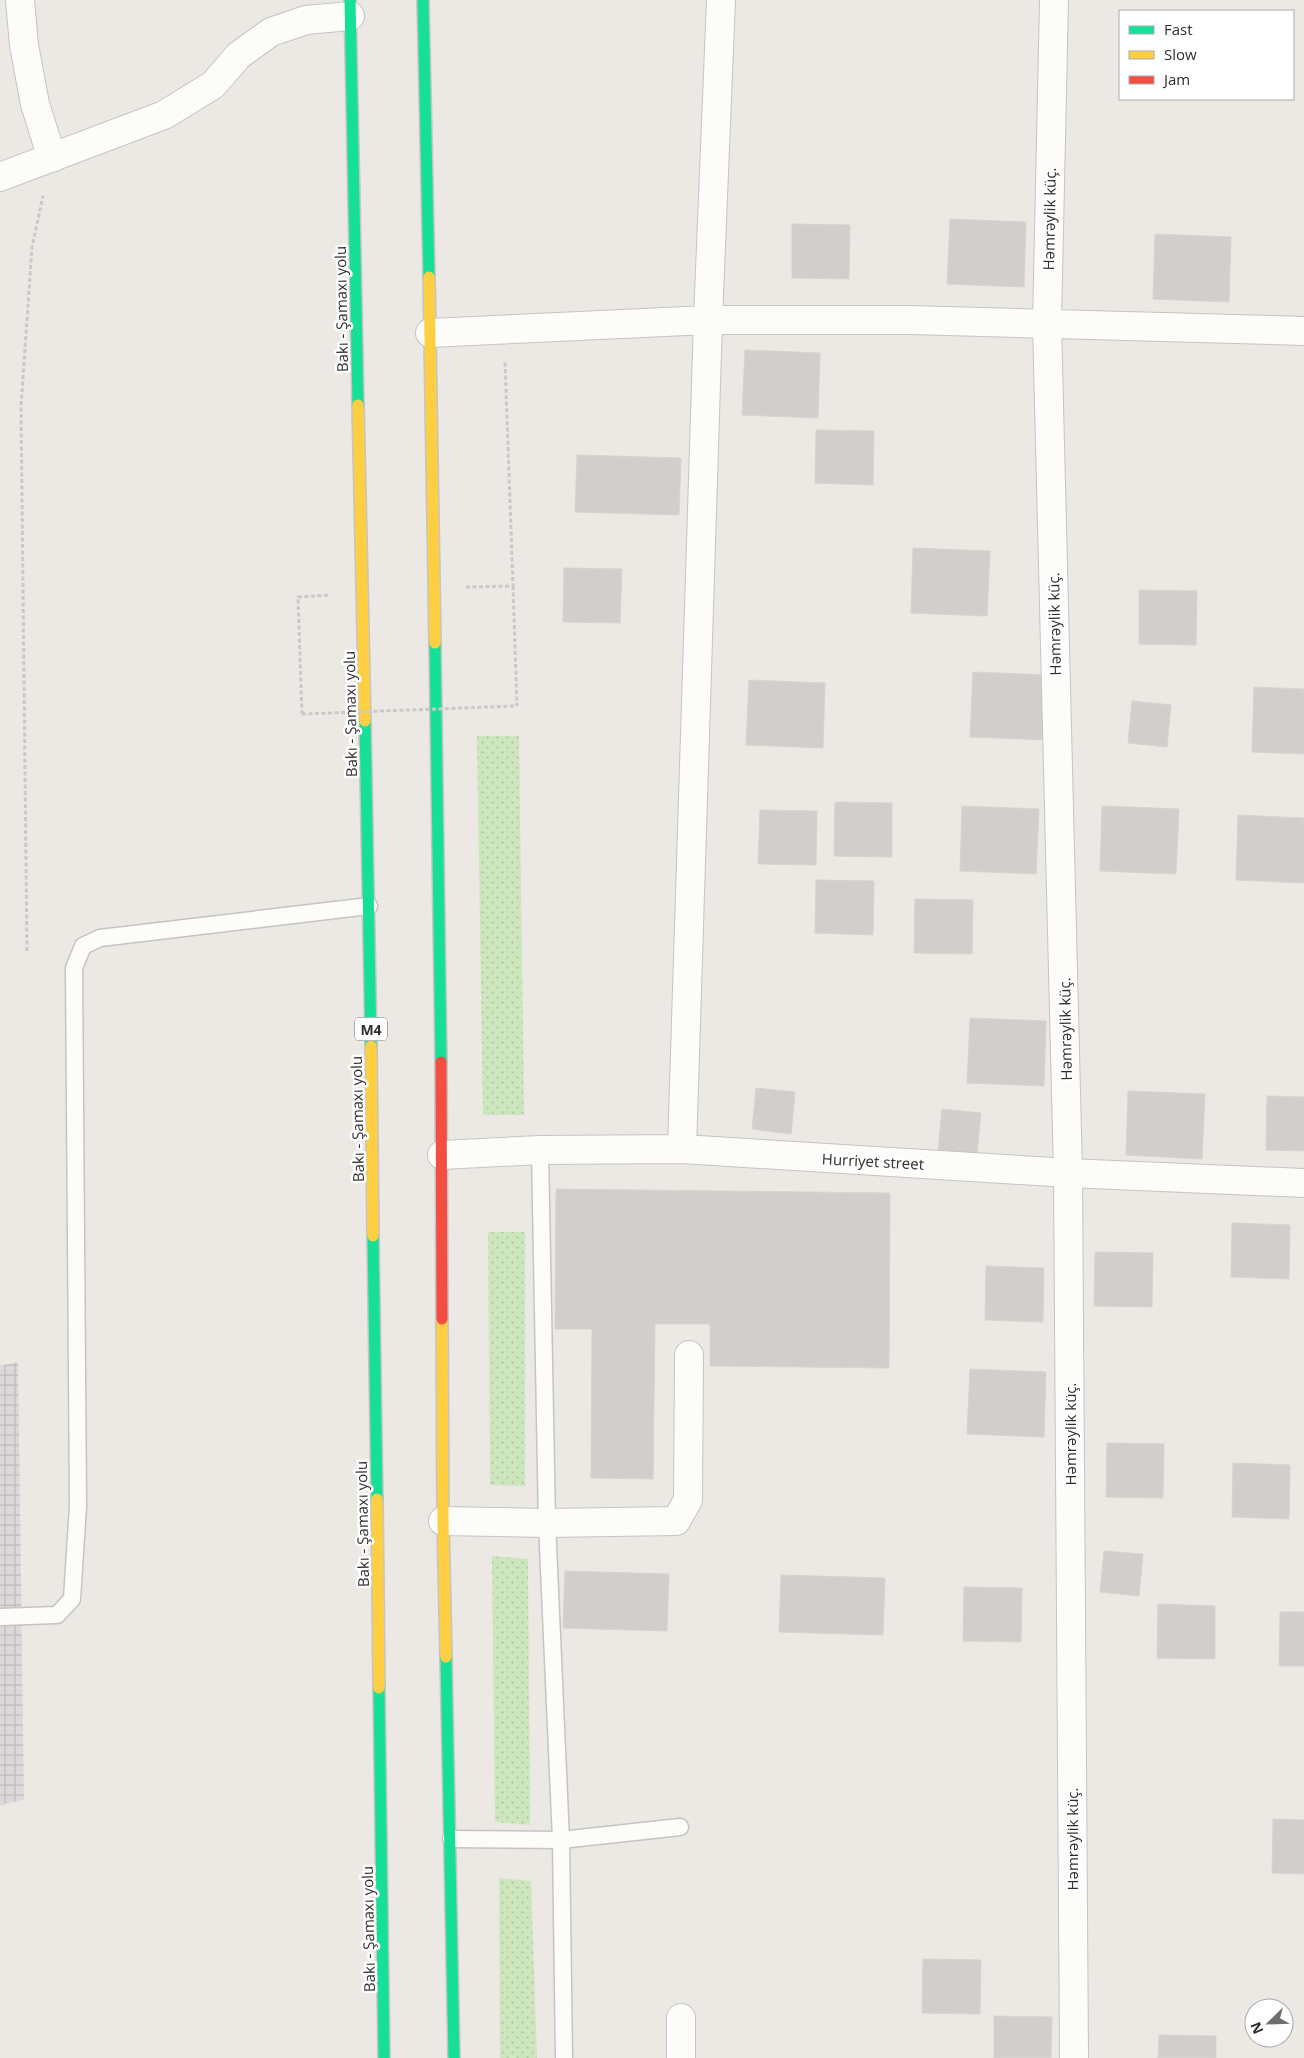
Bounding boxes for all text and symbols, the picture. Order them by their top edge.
legend [1119,10,1294,100]
text: Fast [1164,19,1193,39]
text: Slow [1164,44,1197,64]
text: Jam [1162,69,1190,89]
street label: Həmrəylik küç. [1038,167,1060,271]
street label: Bakı - Şamaxı yolu [330,246,352,372]
street label: Həmrəylik küç. [1043,572,1065,676]
street label: Bakı - Şamaxı yolu [339,651,361,777]
street label: Həmrəylik küç. [1054,977,1076,1081]
road number: M4 [355,1018,387,1040]
street label: Bakı - Şamaxı yolu [346,1056,368,1182]
street label: Hurriyet street [821,1148,925,1174]
street label: Həmrəylik küç. [1060,1383,1080,1486]
street label: Bakı - Şamaxı yolu [351,1461,373,1587]
street label: Həmrəylik küç. [1062,1788,1082,1891]
street label: Bakı - Şamaxı yolu [357,1866,379,1992]
north arrow [1244,1998,1294,2048]
text: N [1246,2019,1268,2037]

